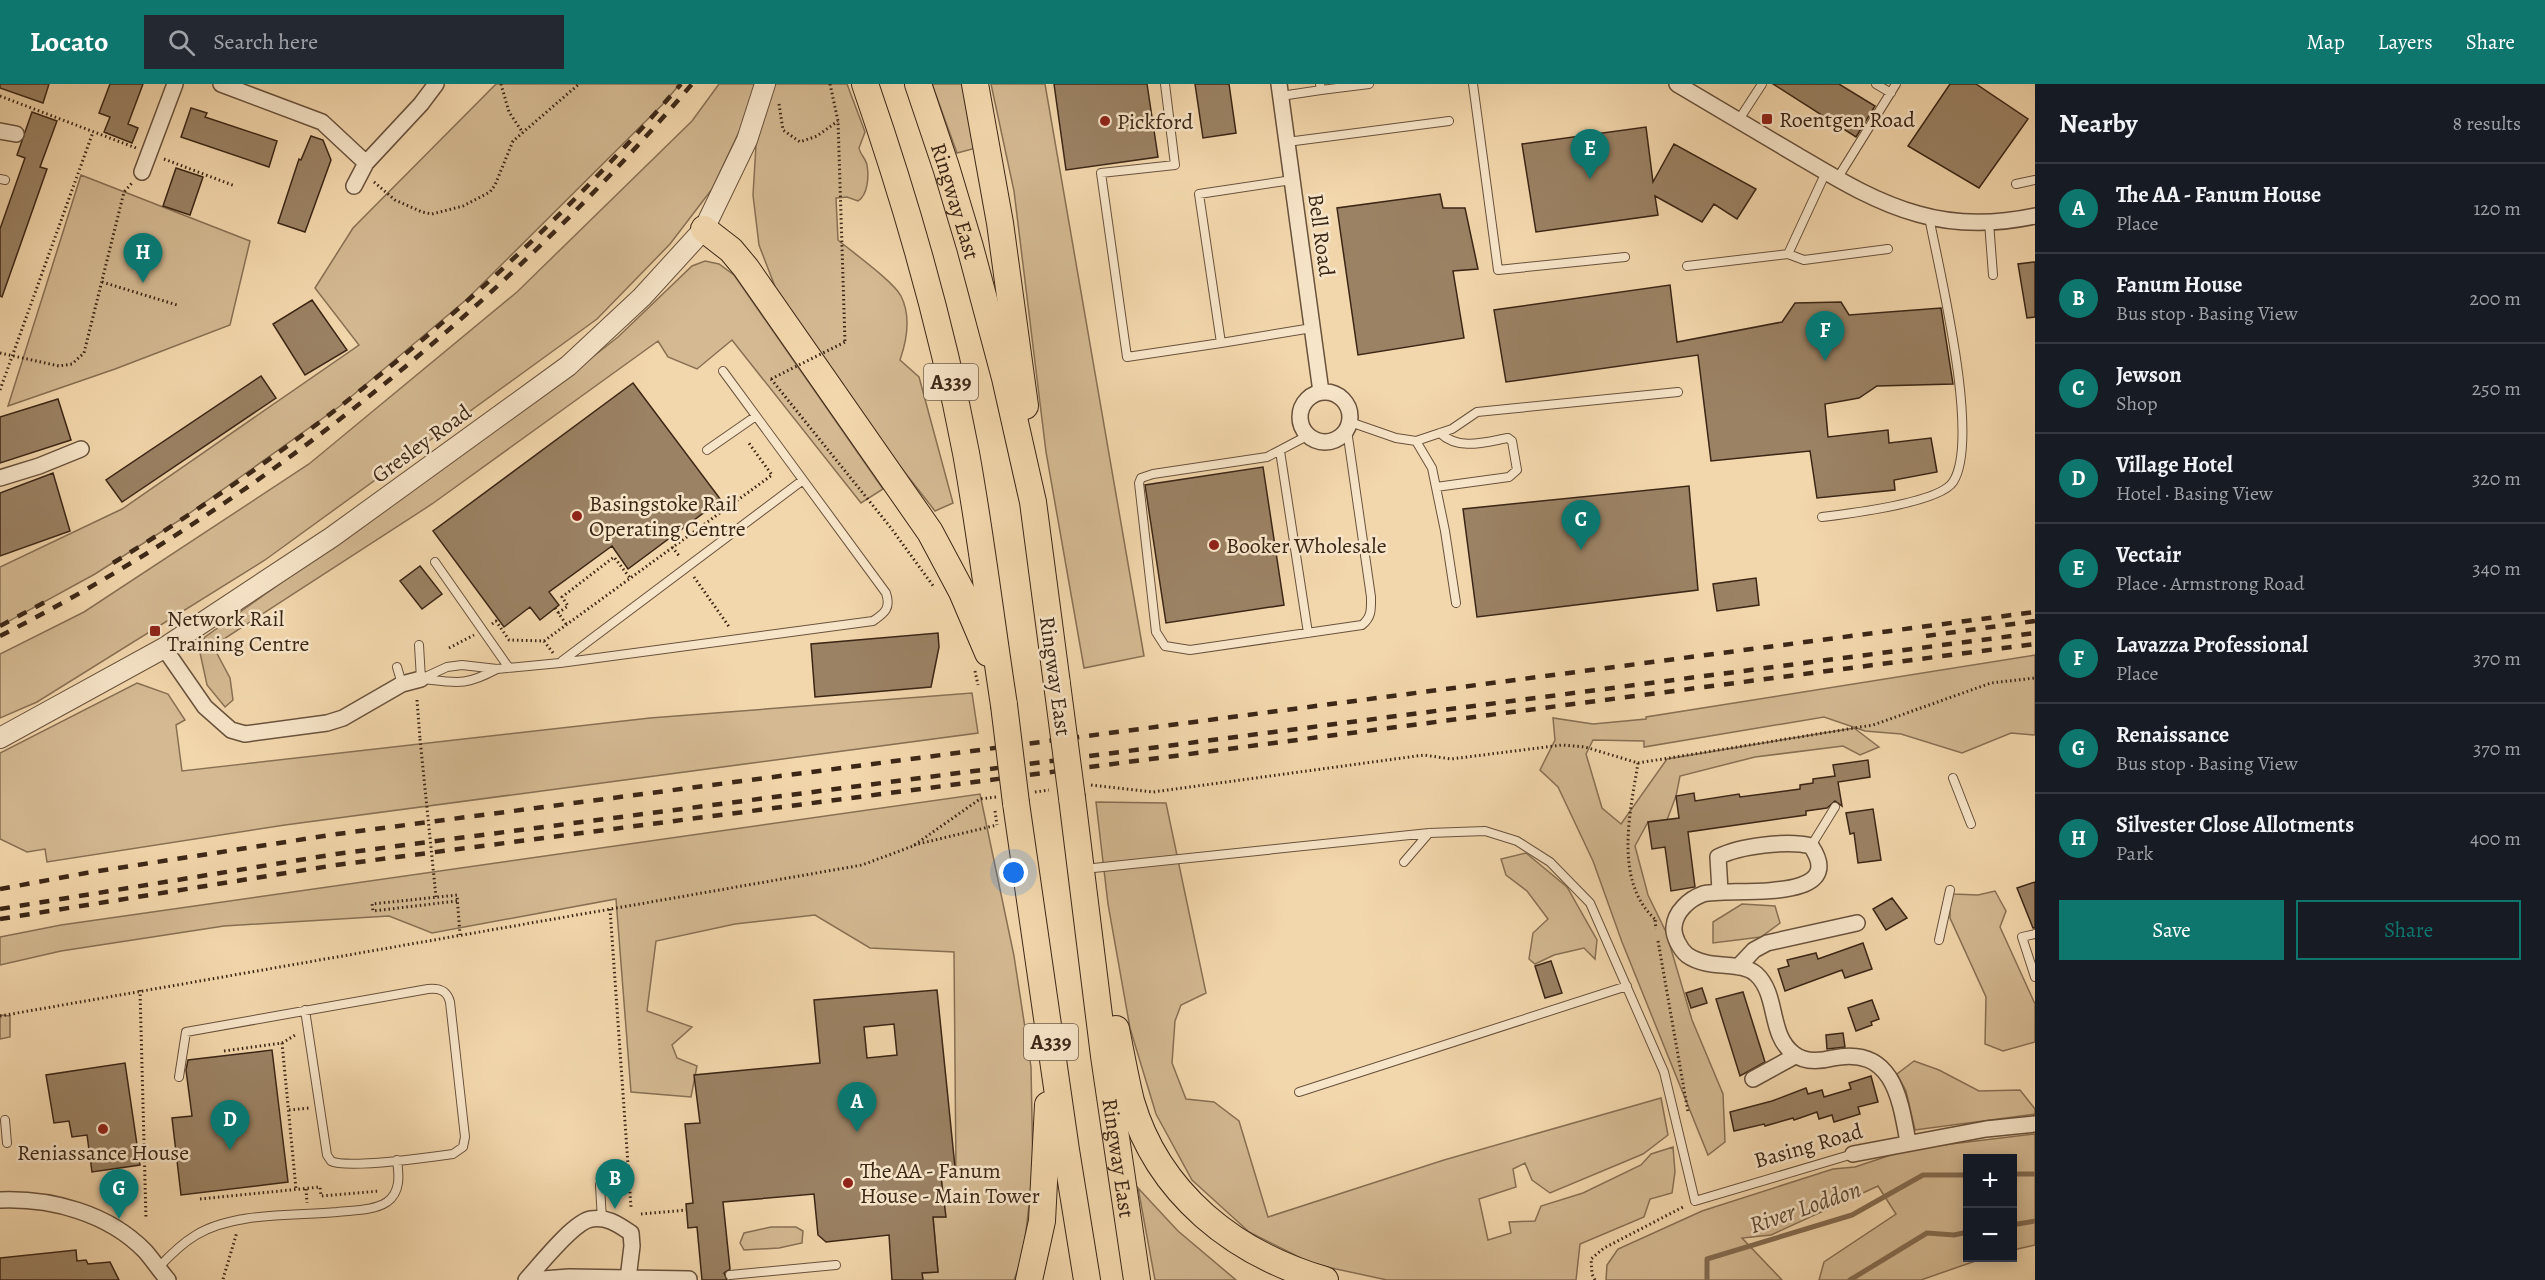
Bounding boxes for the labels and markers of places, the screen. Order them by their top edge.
place label: Roentgen Road [1779,105,1915,135]
place label: Pickford [1117,107,1193,137]
marker: Roentgen Road [1760,112,1774,126]
marker: Pickford [1098,114,1112,128]
pin: E [1570,130,1610,179]
pin: H [124,234,162,283]
pin: F [1806,312,1844,361]
place label: Basingstoke Rail Operating Centre [589,489,746,544]
pin: C [1562,500,1600,550]
marker: Basingstoke Rail Operating Centre [570,509,584,523]
place label: Booker Wholesale [1226,531,1387,561]
marker: Booker Wholesale [1207,538,1221,552]
place label: Network Rail Training Centre [167,604,309,659]
marker: Network Rail Training Centre [148,624,162,638]
pin: A [838,1082,876,1132]
pin: D [210,1100,250,1150]
marker: Reniassance House [96,1122,110,1136]
place label: Reniassance House [17,1138,189,1168]
place label: The AA - Fanum House - Main Tower [860,1156,1040,1211]
pin: B [596,1160,634,1209]
pin: G [100,1170,138,1219]
marker: The AA - Fanum House - Main Tower [841,1176,855,1190]

